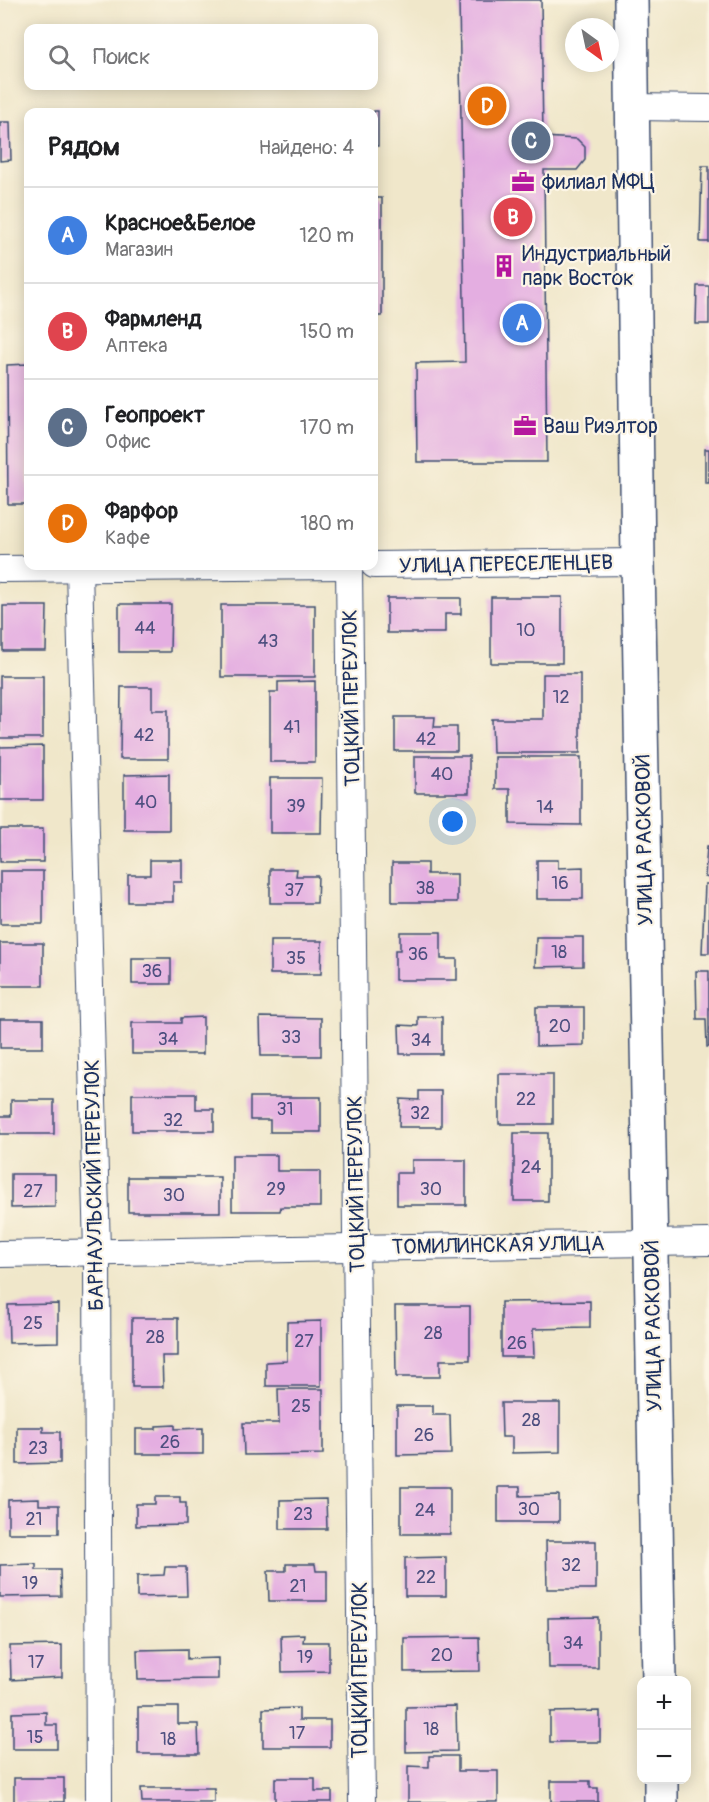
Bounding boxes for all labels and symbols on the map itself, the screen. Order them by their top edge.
north arrow [565,18,619,72]
pin: D [468,84,506,128]
pin: C [512,118,550,164]
office icon: филиал МФЦ [510,169,536,195]
place label: филиал МФЦ [541,169,655,196]
pin: B [494,194,532,240]
place label: Индустриальный парк Восток [522,241,671,292]
building icon: Индустриальный парк Восток [491,253,517,279]
pin: A [502,300,542,346]
office icon: Ваш Риэлтор [512,413,538,439]
place label: Ваш Риэлтор [543,413,658,440]
street label: УЛИЦА ПЕРЕСЕЛЕНЦЕВ [399,549,613,580]
street label: ТОЦКИЙ ПЕРЕУЛОК [336,609,367,787]
house number: 44 [135,617,156,640]
house number: 10 [516,619,536,642]
house number: 43 [258,630,278,653]
house number: 12 [552,686,570,709]
house number: 41 [283,716,301,739]
house number: 42 [134,724,154,747]
house number: 42 [416,728,436,751]
street label: УЛИЦА РАСКОВОЙ [630,754,659,926]
house number: 40 [431,763,453,786]
house number: 40 [135,791,157,814]
house number: 39 [286,795,306,818]
house number: 14 [536,796,554,819]
your location [438,807,467,836]
house number: 16 [551,872,569,895]
house number: 38 [415,877,435,900]
house number: 37 [284,879,304,902]
house number: 18 [551,941,567,964]
house number: 36 [408,943,428,966]
house number: 35 [286,947,306,970]
house number: 36 [142,960,162,983]
house number: 20 [549,1015,571,1038]
house number: 33 [281,1026,301,1049]
house number: 34 [158,1028,179,1051]
house number: 34 [411,1029,432,1052]
street label: БАРНАУЛЬСКИЙ ПЕРЕУЛОК [79,1059,110,1311]
house number: 22 [516,1088,536,1111]
street label: ТОЦКИЙ ПЕРЕУЛОК [341,1095,372,1273]
house number: 31 [276,1098,294,1121]
house number: 32 [410,1102,430,1125]
house number: 32 [163,1109,183,1132]
house number: 24 [521,1156,542,1179]
house number: 29 [266,1178,286,1201]
house number: 30 [420,1178,442,1201]
house number: 27 [23,1180,43,1203]
house number: 30 [163,1184,185,1207]
street label: ТОМИЛИНСКАЯ УЛИЦА [391,1230,605,1261]
street label: УЛИЦА РАСКОВОЙ [639,1240,668,1412]
house number: 25 [23,1312,43,1335]
house number: 28 [423,1322,443,1345]
house number: 28 [145,1326,165,1349]
house number: 27 [294,1330,314,1353]
house number: 26 [507,1332,527,1355]
house number: 25 [291,1395,311,1418]
house number: 28 [521,1409,541,1432]
house number: 26 [414,1424,434,1447]
house number: 26 [160,1431,180,1454]
house number: 23 [28,1437,48,1460]
house number: 30 [518,1498,540,1521]
house number: 24 [415,1499,436,1522]
house number: 23 [293,1503,313,1526]
house number: 21 [25,1508,43,1531]
house number: 32 [561,1554,581,1577]
house number: 22 [416,1566,436,1589]
house number: 19 [22,1572,38,1595]
house number: 21 [289,1575,307,1598]
street label: ТОЦКИЙ ПЕРЕУЛОК [347,1581,374,1759]
house number: 34 [563,1632,584,1655]
house number: 20 [431,1644,453,1667]
house number: 19 [297,1646,313,1669]
house number: 17 [28,1651,45,1674]
house number: 18 [423,1718,439,1741]
house number: 17 [289,1722,306,1745]
house number: 15 [27,1726,43,1749]
house number: 18 [160,1728,176,1751]

